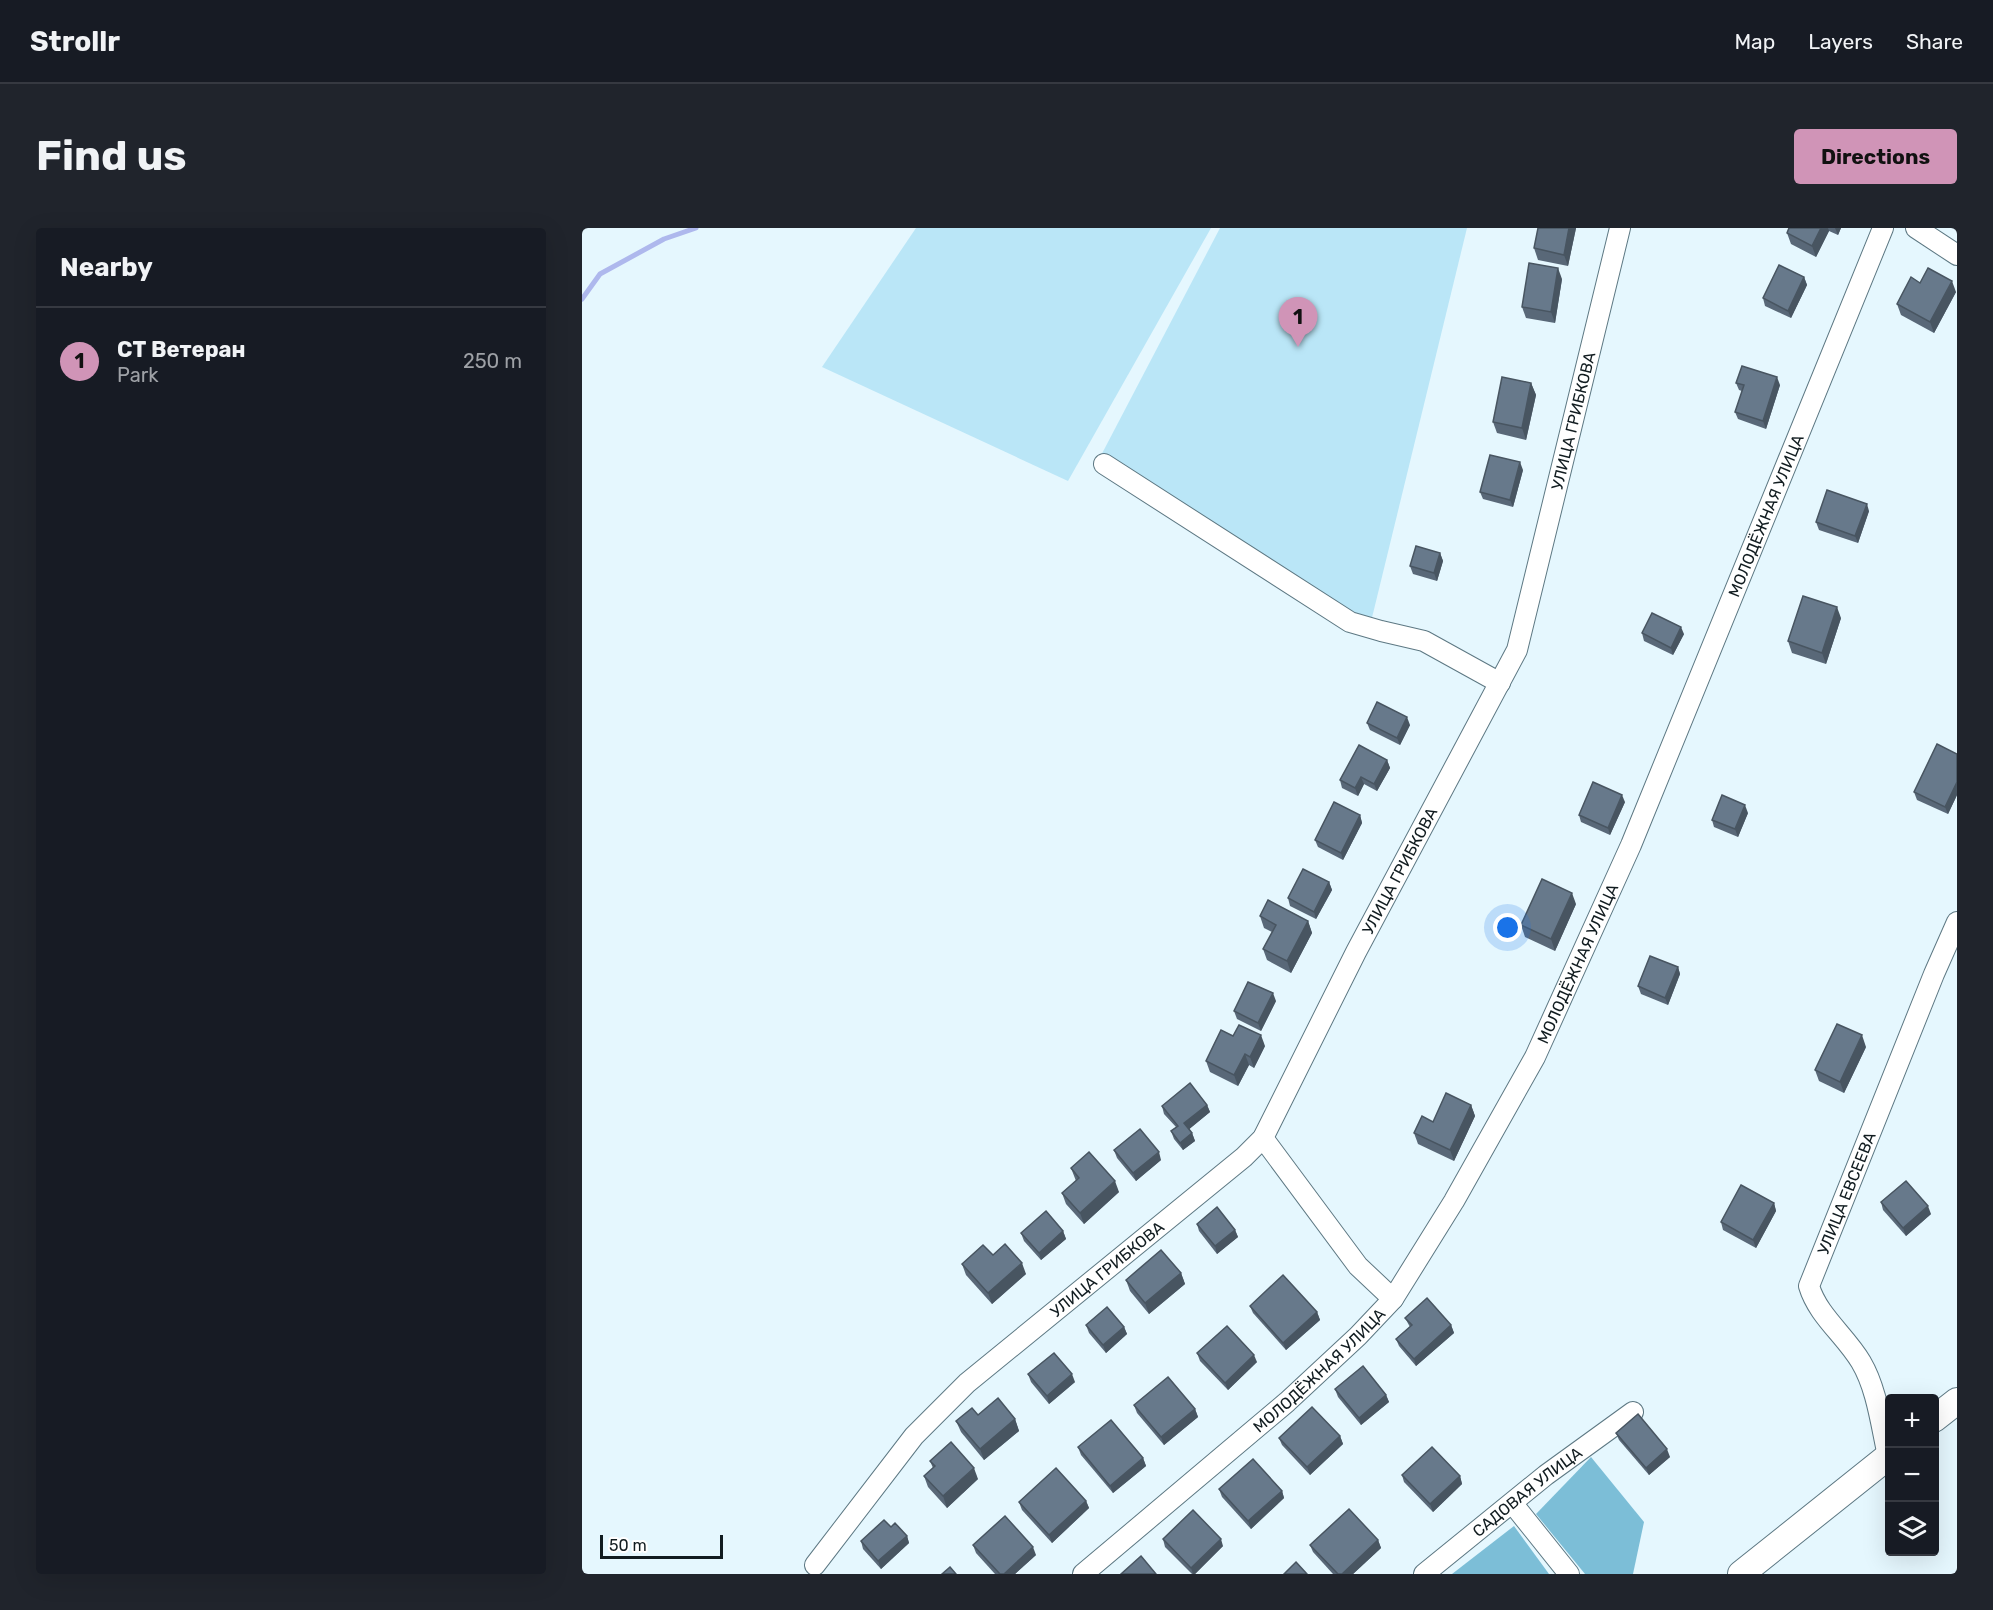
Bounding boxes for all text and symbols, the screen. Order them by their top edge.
text: Strollr [30,25,120,58]
text: Map [1734,29,1775,54]
text: Layers [1808,29,1873,54]
text: Share [1906,29,1963,54]
button: Directions [1794,129,1957,184]
text: Find us [36,131,187,181]
text: Nearby [60,252,153,283]
pin: 1 [1278,298,1318,347]
text: СТ Ветеран [117,336,246,363]
text: 1 [75,349,84,373]
text: 250 m [463,349,522,373]
street label: УЛИЦА ГРИБКОВА [1547,350,1599,492]
text: Park [117,363,159,387]
street label: МОЛОДЁЖНАЯ УЛИЦА [1724,431,1808,600]
street label: УЛИЦА ГРИБКОВА [1358,804,1442,938]
street label: МОЛОДЁЖНАЯ УЛИЦА [1533,880,1622,1047]
your location [1493,913,1522,942]
street label: УЛИЦА ЕВСЕЕВА [1814,1129,1880,1257]
street label: УЛИЦА ГРИБКОВА [1046,1217,1168,1321]
street label: МОЛОДЁЖНАЯ УЛИЦА [1249,1304,1390,1437]
map controls [1885,1394,1939,1556]
button: + [1885,1394,1939,1448]
street label: САДОВАЯ УЛИЦА [1469,1443,1586,1541]
button: − [1885,1448,1939,1502]
button: layers [1885,1502,1939,1556]
scale bar [600,1532,723,1560]
text: 50 m [609,1536,647,1555]

